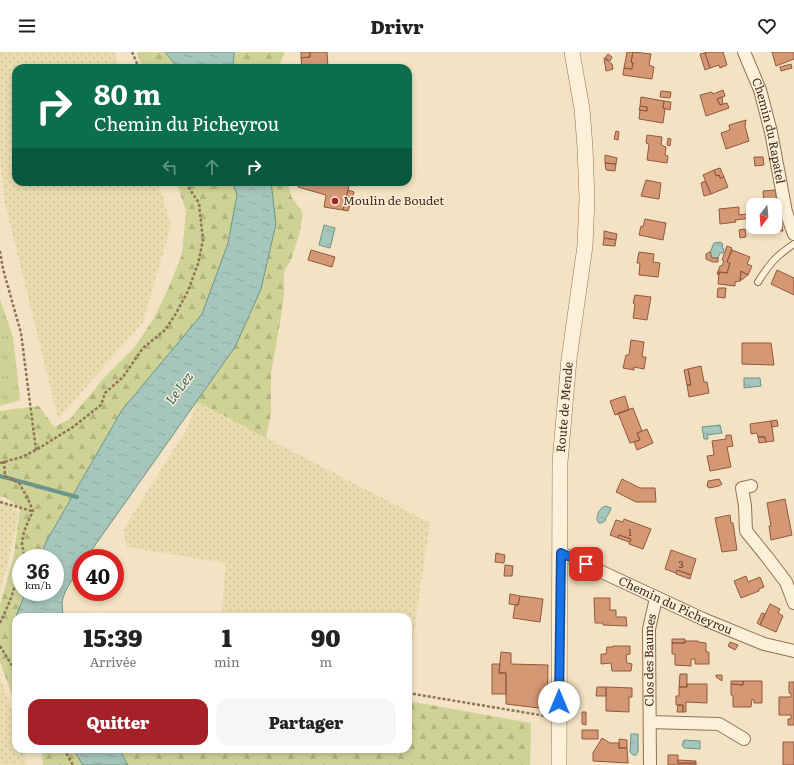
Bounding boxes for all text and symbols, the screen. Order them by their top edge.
text: Drivr [370,13,424,40]
icon: menu [16,15,38,37]
icon: heart [756,15,778,37]
text: 80 m [94,72,161,114]
street label: Chemin du Rapatel [748,75,791,185]
icon: right [28,80,80,132]
text: Chemin du Picheyrou [94,110,279,137]
icon: left [159,156,181,178]
icon: ahead [201,156,223,178]
icon: right [243,156,265,178]
place label: Moulin de Boudet [343,191,444,209]
marker: Moulin de Boudet [330,196,340,206]
north arrow [746,198,782,234]
map controls [746,198,782,234]
street label: Route de Mende [551,361,577,453]
water label: Le Lez [160,368,197,408]
house number: 1 [628,524,632,539]
pin [569,547,603,581]
speed limit sign: 40 [72,549,124,601]
icon: arrive [575,553,597,575]
text: 36 [27,555,49,585]
house number: 3 [678,556,684,571]
street label: Chemin du Picheyrou [616,571,736,638]
text: km/h [25,577,51,592]
street label: Clos des Baumes [639,611,660,706]
text: 15:39 [83,619,143,654]
text: 1 [222,619,232,654]
text: 90 [311,619,341,654]
text: Arrivée [90,652,136,671]
text: min [214,652,240,671]
text: m [319,652,332,671]
position arrow [538,681,580,723]
button: Quitter [28,699,208,745]
button: Partager [216,699,396,745]

